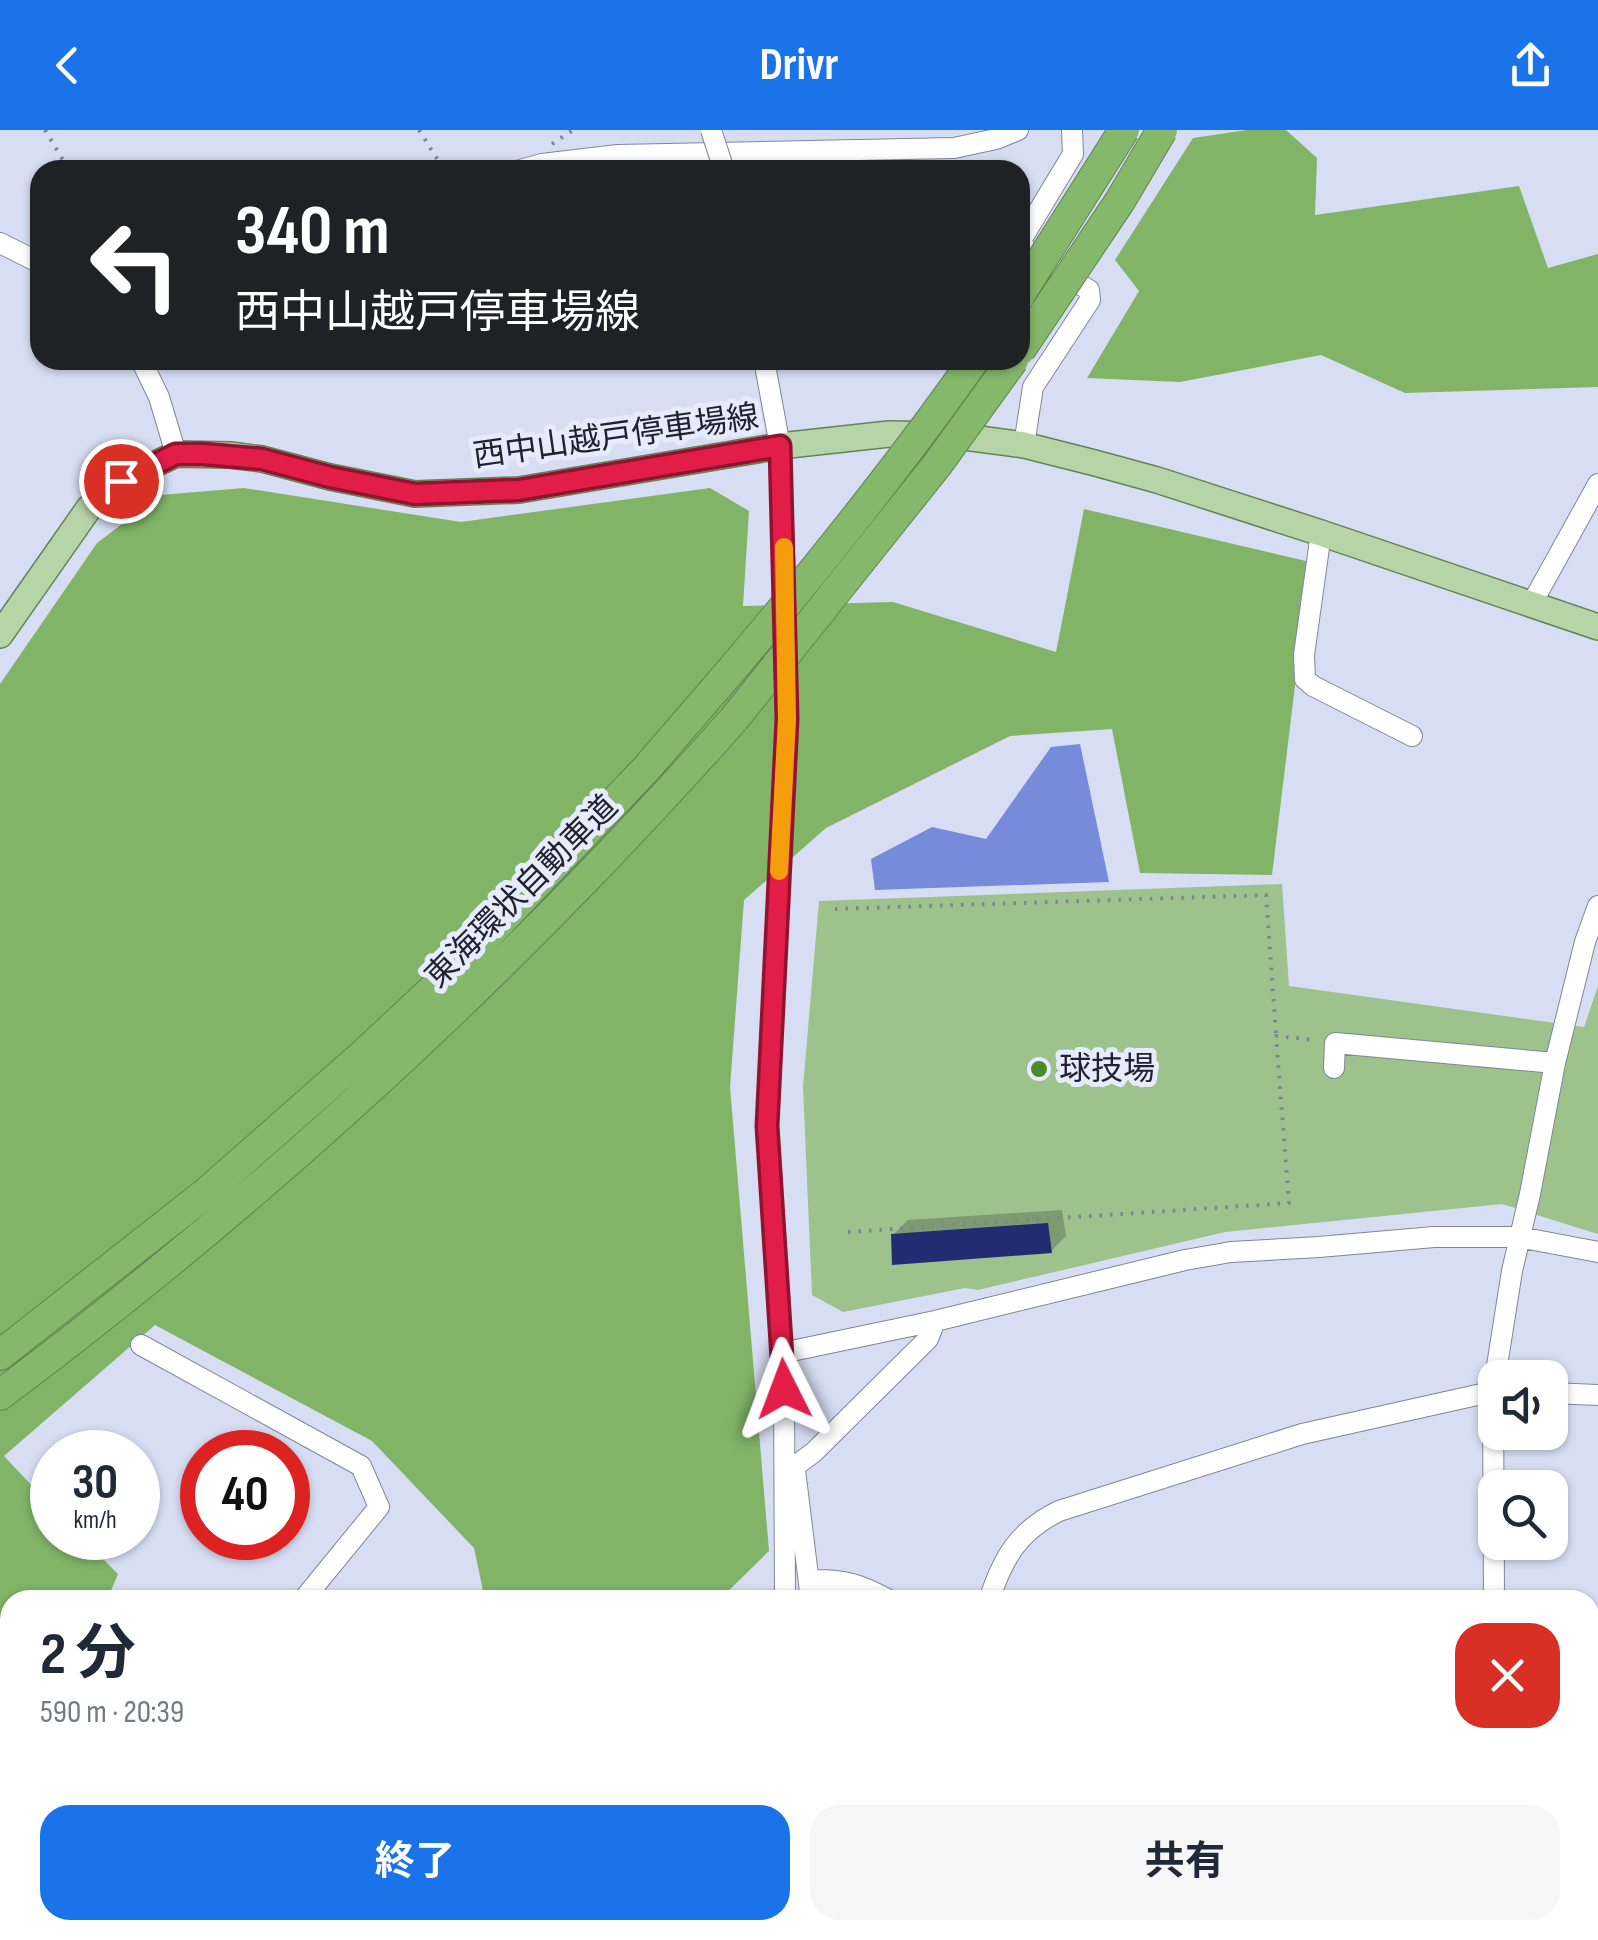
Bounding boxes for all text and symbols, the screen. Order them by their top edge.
icon: back [40,38,95,93]
text: Drivr [759,38,839,93]
icon: share [1503,38,1558,93]
text: 340 m [235,190,390,274]
icon: left [70,200,200,330]
text: 西中山越戸停車場線 [235,286,640,341]
street label: 西中山越戸停車場線 [471,398,761,476]
pin [79,439,164,524]
icon: arrive [94,454,149,509]
street label: 東海環状自動車道 [418,788,626,996]
place label: 球技場 [1059,1050,1155,1089]
marker: 球技場 [1028,1058,1050,1080]
position arrow [732,1337,836,1441]
map controls [1478,1360,1568,1560]
button: sound [1478,1360,1568,1450]
speed limit sign: 40 [180,1430,310,1560]
text: 30 [72,1453,118,1513]
button: search [1478,1470,1568,1560]
text: km/h [73,1505,117,1536]
text: 2 分 [40,1619,136,1691]
button: close [1455,1623,1560,1728]
text: 590 m · 20:39 [40,1693,184,1732]
button: 終了 [40,1805,790,1920]
button: 共有 [810,1805,1560,1920]

